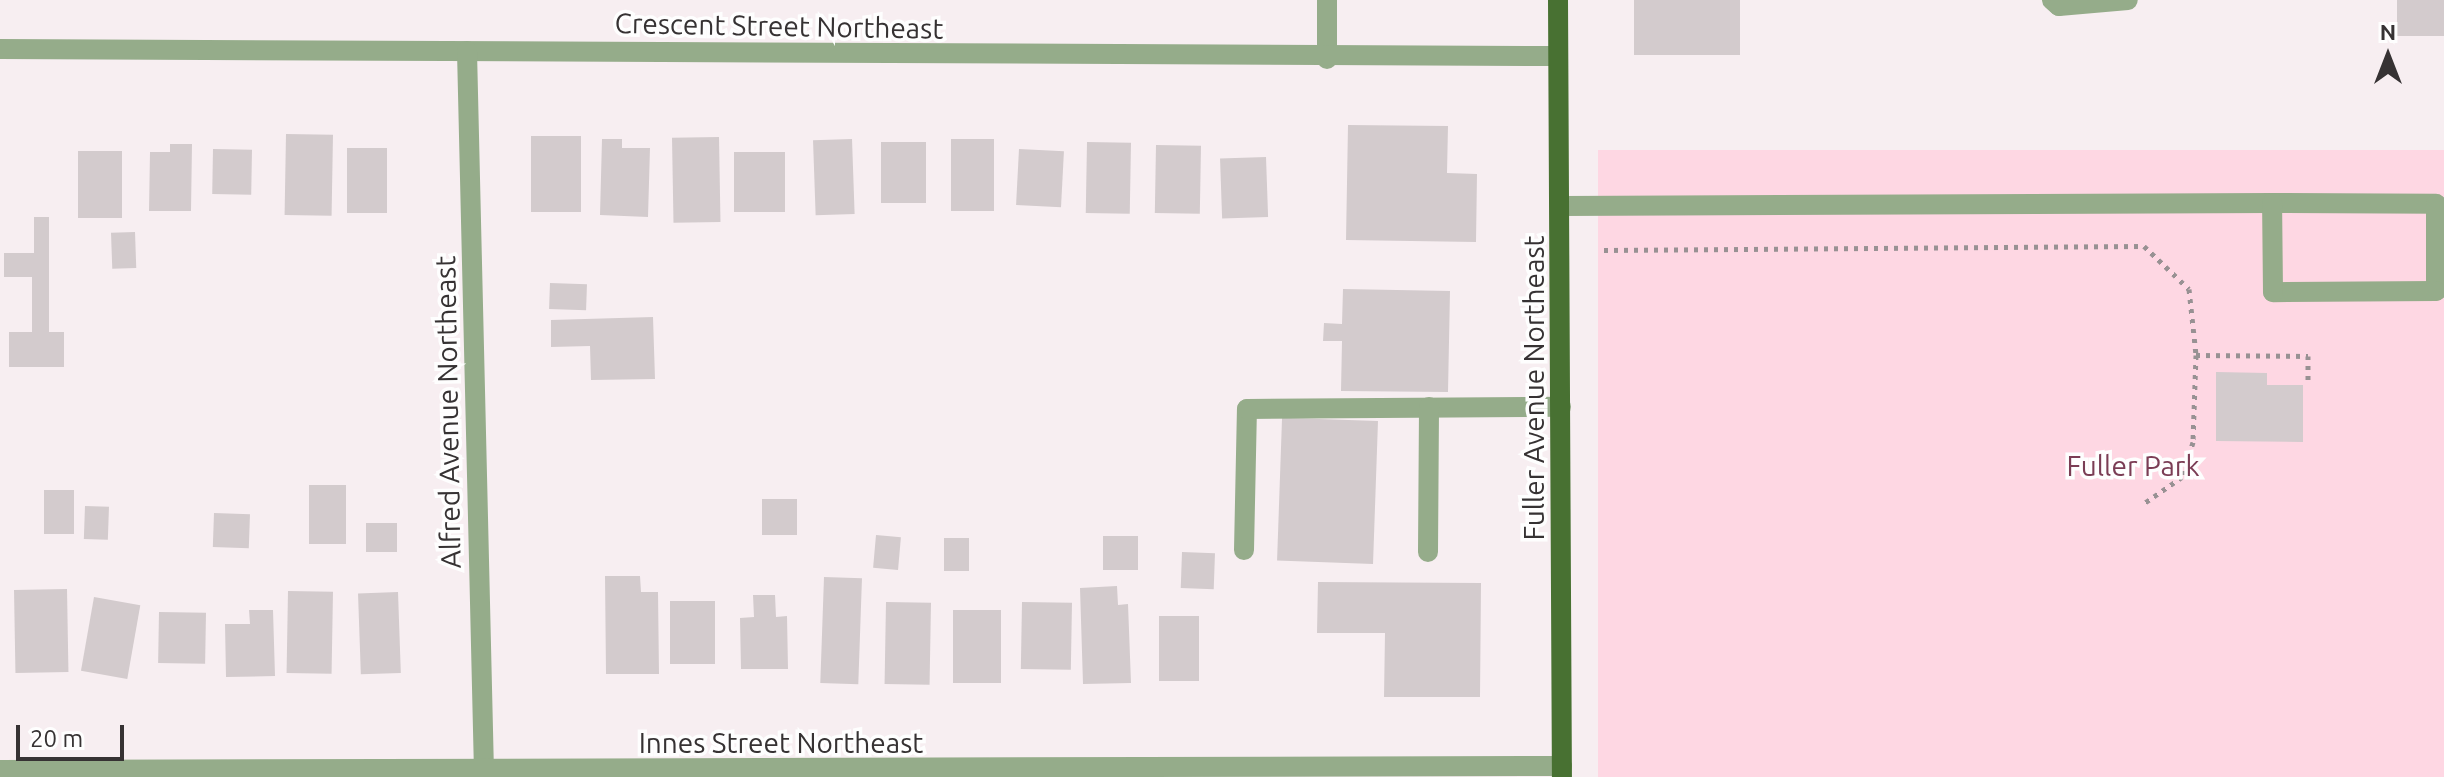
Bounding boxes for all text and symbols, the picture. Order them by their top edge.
street label: Crescent Street Northeast [614,6,944,46]
north arrow [2348,16,2428,96]
text: N [2380,19,2396,44]
street label: Fuller Avenue Northeast [1517,235,1551,541]
street label: Alfred Avenue Northeast [428,255,468,569]
park label: Fuller Park [2066,449,2200,483]
scale bar [20,709,128,759]
text: 20 m [30,725,83,752]
street label: Innes Street Northeast [639,726,923,760]

